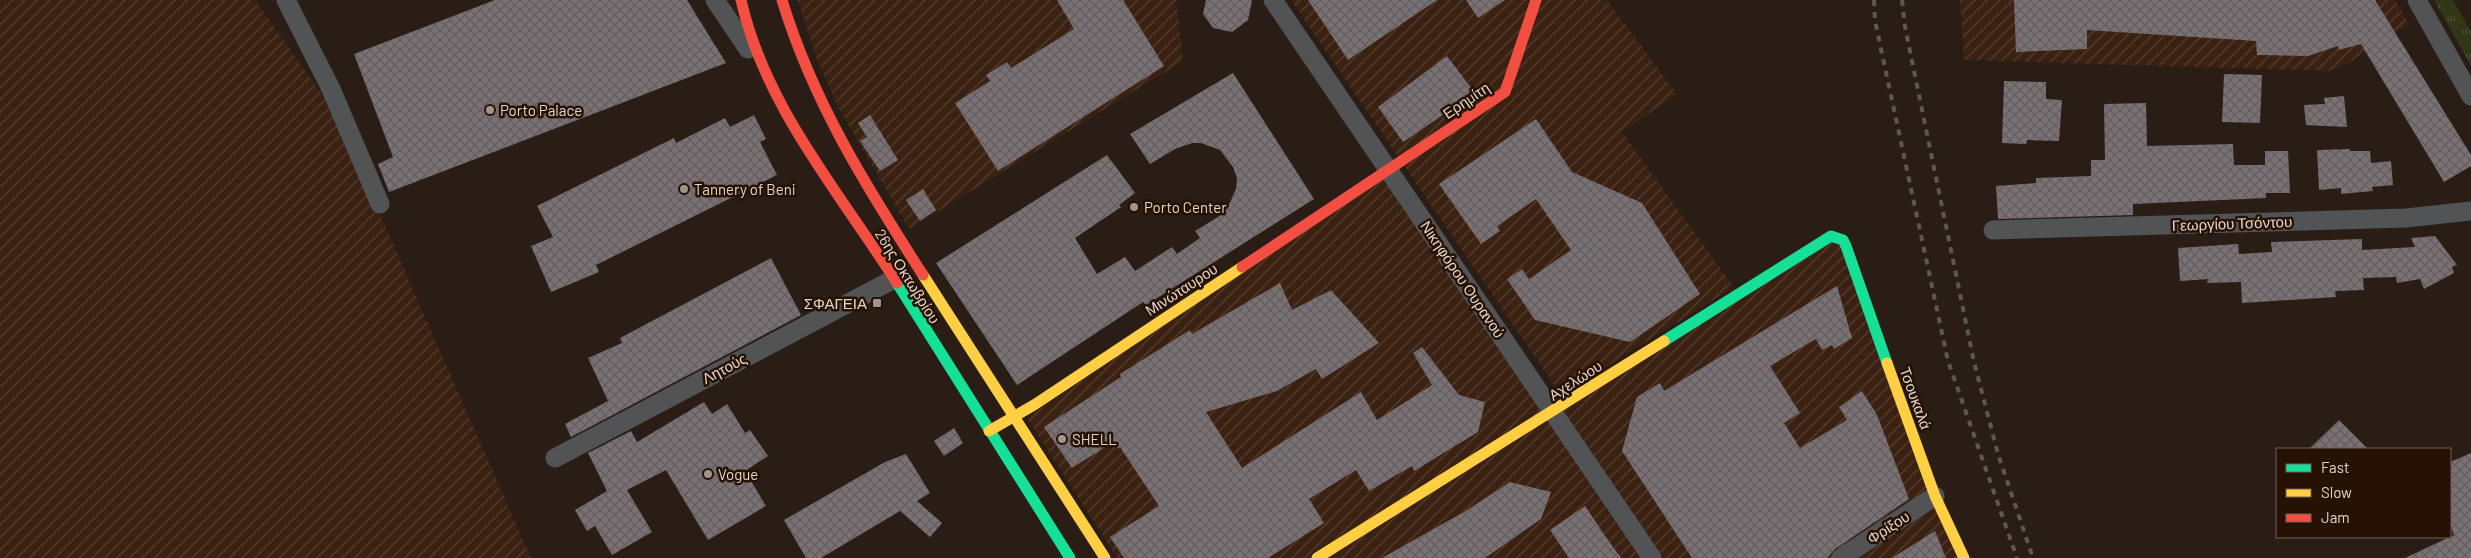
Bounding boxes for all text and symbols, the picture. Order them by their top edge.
street label: Ερημίτη [1439,78,1493,122]
place label: Porto Palace [500,101,582,119]
marker: Porto Palace [484,104,496,116]
place label: Tannery of Beni [694,180,796,198]
marker: Tannery of Beni [678,183,690,195]
place label: Porto Center [1144,198,1227,216]
marker: Porto Center [1128,201,1140,213]
street label: Γεωργίου Τσόντου [2171,212,2293,234]
street label: Νικηφόρου Ουρανού [1417,217,1509,341]
street label: 26ης Οκτωβρίου [872,225,944,327]
street label: Μινώταυρου [1142,259,1220,319]
place label: ΣΦΑΓΕΙΑ [804,294,867,312]
marker: ΣΦΑΓΕΙΑ [871,297,883,309]
street label: Λητούς [699,349,749,387]
street label: Αχελώου [1545,356,1605,404]
street label: Τσουκαλά [1896,364,1936,432]
place label: SHELL [1072,430,1117,448]
marker: SHELL [1056,433,1068,445]
legend [2276,448,2451,538]
text: Fast [2321,458,2349,476]
place label: Vogue [718,465,758,483]
marker: Vogue [702,468,714,480]
text: Slow [2321,483,2352,501]
street label: Φρίξου [1864,507,1912,547]
text: Jam [2321,508,2350,526]

